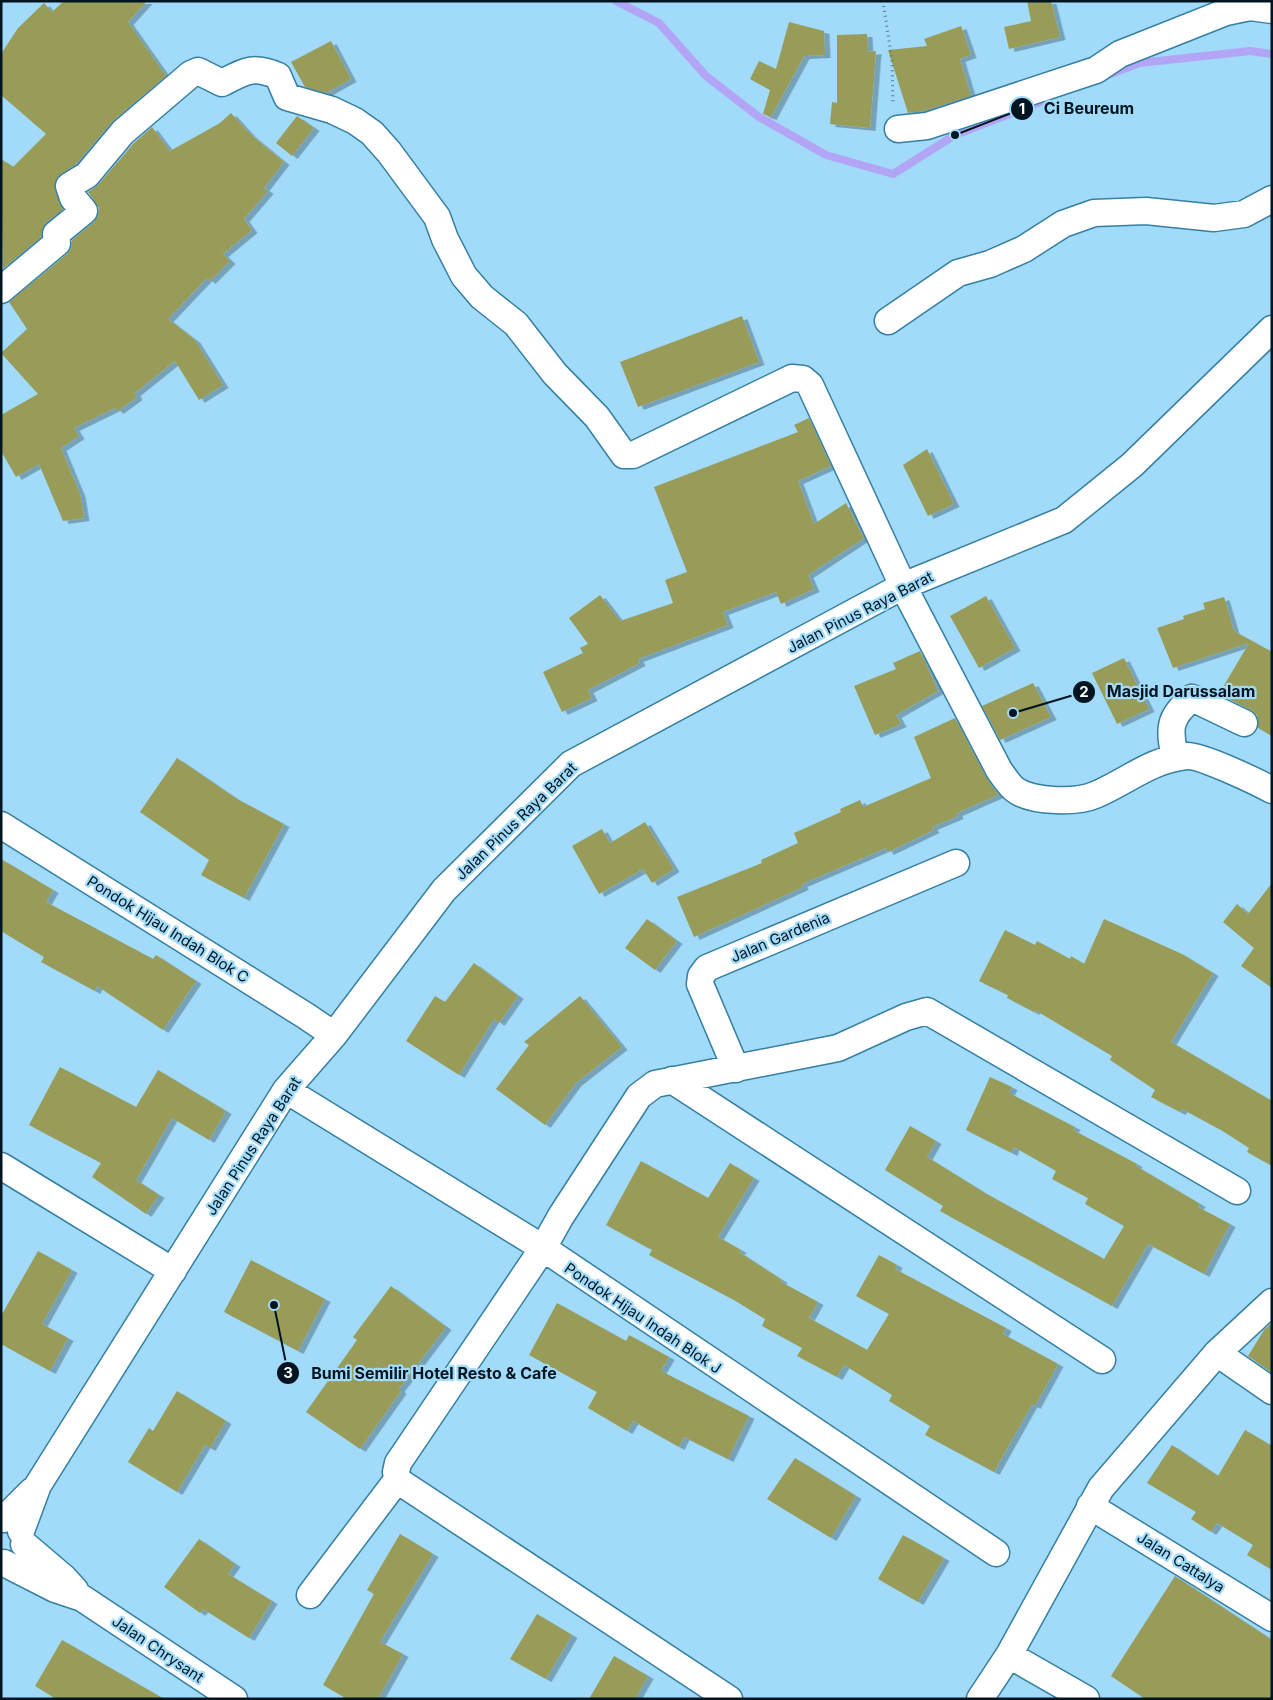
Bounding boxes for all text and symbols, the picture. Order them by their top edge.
callout: Ci Beureum [1009,93,1144,124]
text: Ci Beureum [1044,98,1134,118]
text: 1 [1019,99,1025,118]
street label: Jalan Pinus Raya Barat [784,567,936,657]
callout: Masjid Darussalam [1071,676,1265,707]
text: Masjid Darussalam [1107,681,1255,701]
text: 2 [1079,682,1089,701]
street label: Jalan Pinus Raya Barat [451,758,581,884]
street label: Pondok Hijau Indah Blok C [84,871,253,987]
street label: Jalan Gardenia [728,908,832,966]
street label: Jalan Pinus Raya Barat [201,1073,305,1219]
street label: Pondok Hijau Indah Blok J [561,1258,725,1378]
callout: Bumi Semilir Hotel Resto & Cafe [276,1358,567,1389]
text: 3 [283,1363,293,1382]
text: Bumi Semilir Hotel Resto & Cafe [311,1363,557,1383]
street label: Jalan Cattalya [1134,1527,1228,1597]
street label: Jalan Chrysant [109,1611,207,1687]

